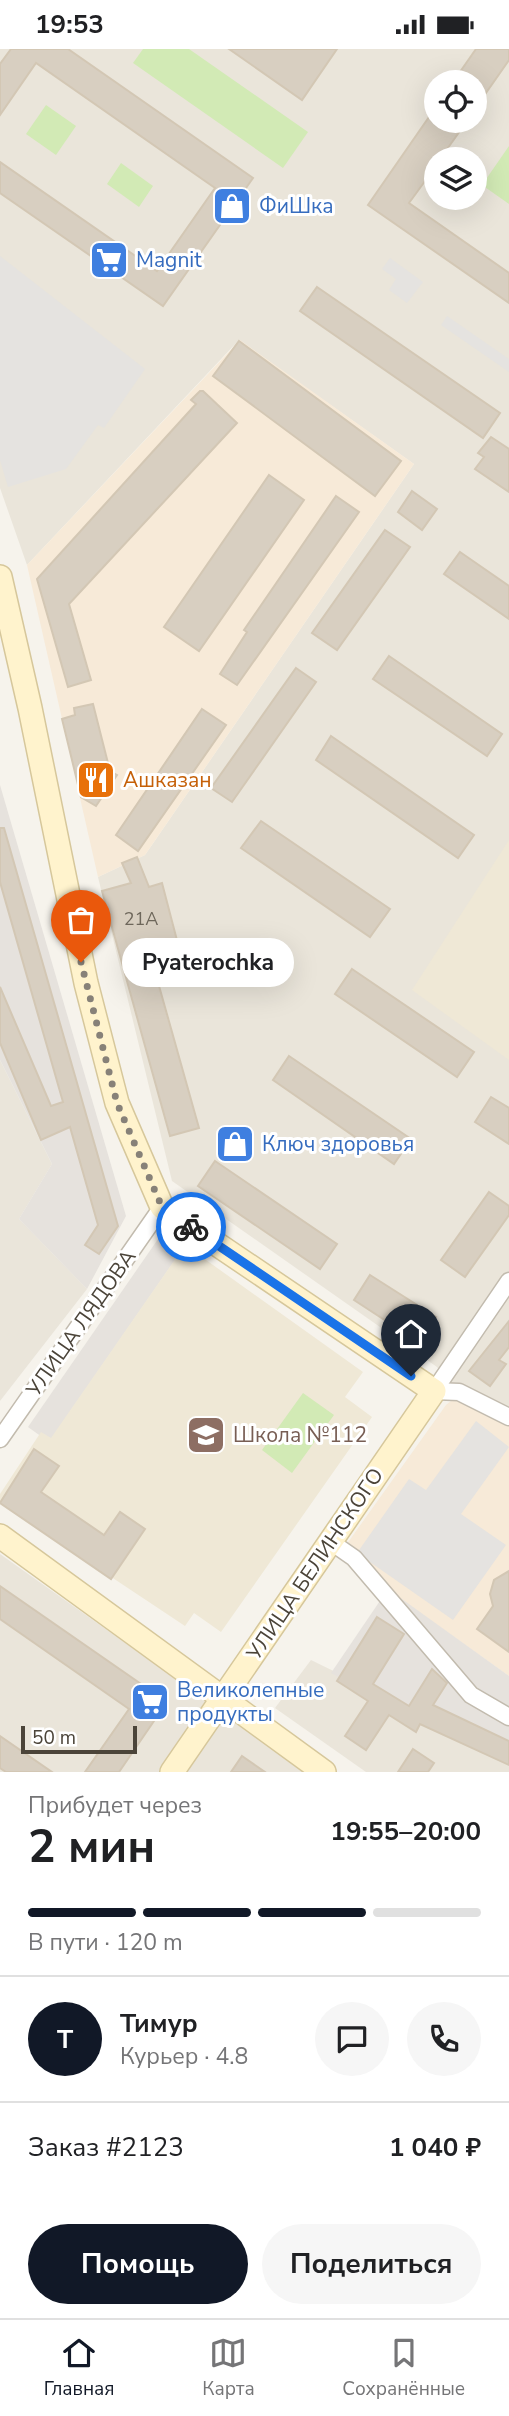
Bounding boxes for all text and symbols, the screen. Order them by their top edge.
text: 19:53 [35,7,104,42]
map controls [424,70,487,210]
button: locate [424,70,487,133]
button: layers [424,147,487,210]
shop icon: ФиШка [211,185,253,227]
place label: ФиШка [259,192,334,220]
supermarket icon: Magnit [88,239,130,281]
place label: Magnit [136,246,202,274]
restaurant icon: Ашказан [75,759,117,801]
place label: Ашказан [123,766,212,794]
pin [51,890,111,962]
icon: bag [62,901,100,939]
house number: 21А [124,907,158,931]
callout: Pyaterochka [123,937,294,986]
text: Pyaterochka [142,947,274,978]
shop icon: Ключ здоровья [214,1123,256,1165]
place label: Ключ здоровья [262,1130,414,1158]
courier [156,1192,226,1262]
icon: bike [172,1208,210,1246]
street label: УЛИЦА ЛЯДОВА [19,1244,142,1403]
pin [381,1304,441,1376]
icon: home [392,1315,430,1353]
school or university icon: Школа №112 [185,1414,227,1456]
place label: Школа №112 [233,1421,367,1449]
street label: УЛИЦА БЕЛИНСКОГО [240,1463,390,1666]
place label: Великолепные продукты [177,1676,324,1728]
supermarket icon: Великолепные продукты [129,1681,171,1723]
scale bar [21,1723,136,1755]
text: 50 m [32,1725,76,1751]
text: Прибудет через [28,1790,202,1821]
text: 19:55–20:00 [330,1814,481,1849]
text: 2 мин [28,1815,155,1878]
text: В пути · 120 m [28,1927,183,1958]
button: chat [315,2002,389,2076]
button: phone [407,2002,481,2076]
text: Тимур [120,2006,198,2041]
text: Т [57,2022,73,2057]
text: Курьер · 4.8 [120,2041,248,2072]
text: Заказ #2123 [28,2130,184,2165]
text: 1 040 ₽ [389,2130,481,2165]
button: Помощь [28,2224,248,2304]
button: Поделиться [262,2224,481,2304]
tab: Главная [44,2334,115,2402]
tab: Карта [202,2334,255,2402]
tab: Сохранённые [342,2334,465,2402]

